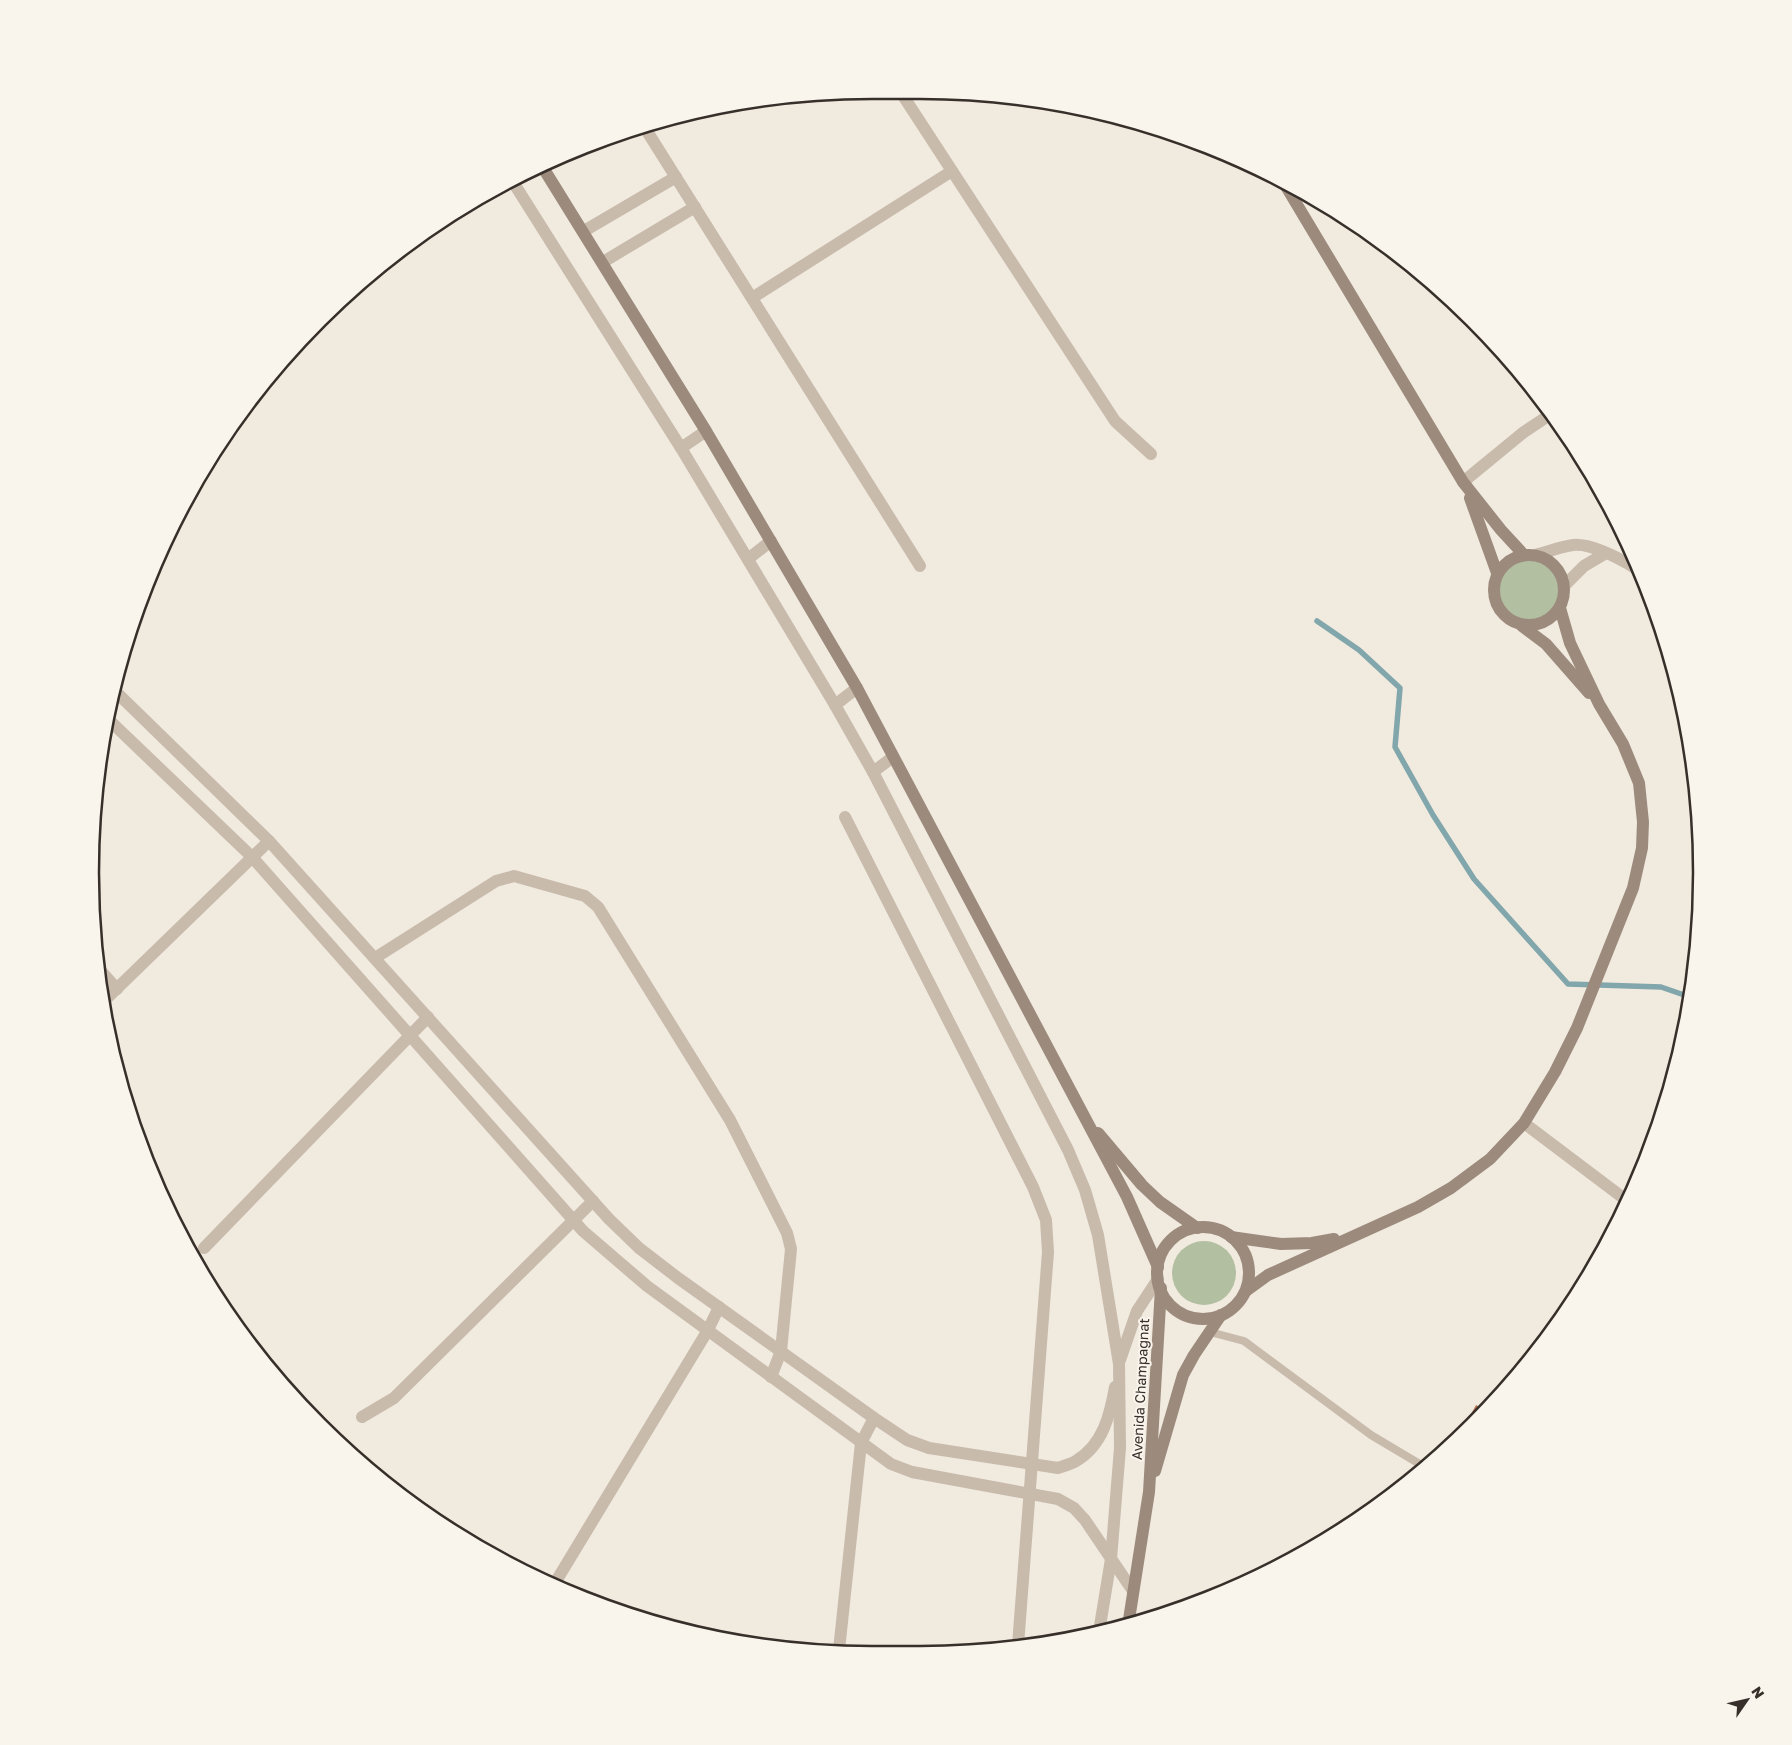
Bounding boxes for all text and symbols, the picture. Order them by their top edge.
street label: Avenida Champagnat [1128,1318,1152,1460]
north arrow [1722,1675,1772,1725]
text: N [1748,1683,1768,1702]

